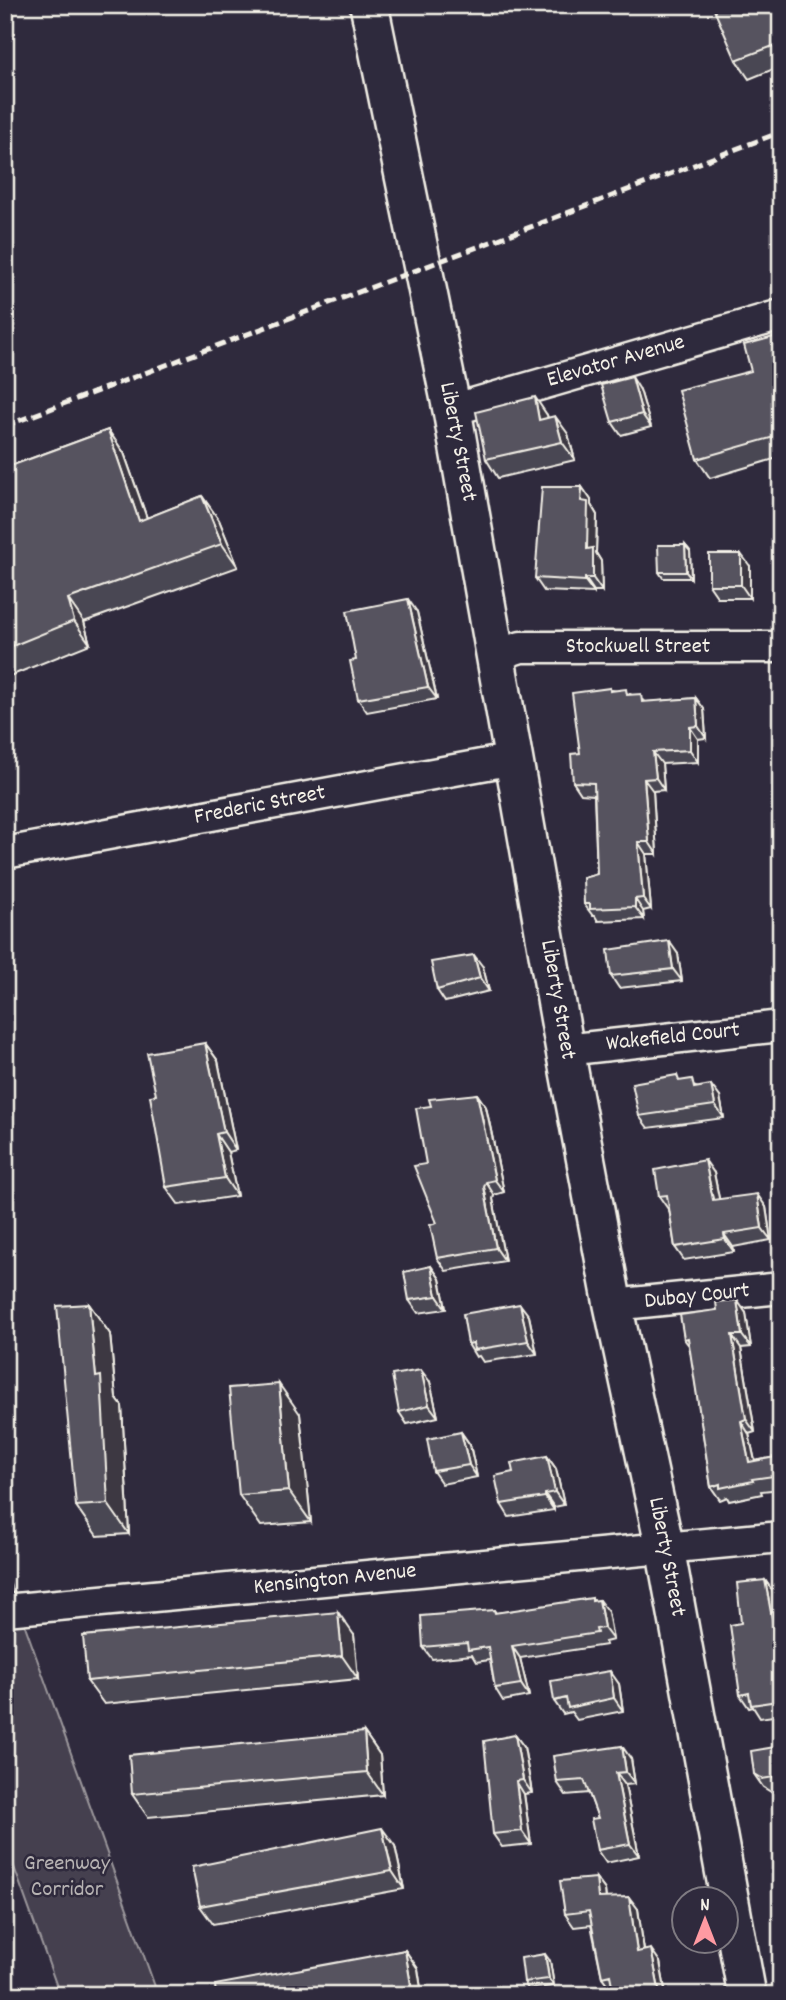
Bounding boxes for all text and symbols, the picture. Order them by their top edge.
street label: Elevator Avenue [543,327,689,397]
street label: Liberty Street [429,379,485,505]
street label: Stockwell Street [566,631,710,664]
street label: Frederic Street [192,777,328,835]
street label: Liberty Street [530,937,584,1063]
street label: Wakefield Court [604,1015,742,1061]
street label: Dubay Court [643,1275,751,1319]
street label: Liberty Street [638,1494,694,1620]
street label: Kensington Avenue [252,1555,418,1605]
park label: Greenway Corridor [24,1848,111,1907]
north arrow [670,1884,740,1954]
text: N [700,1893,710,1920]

